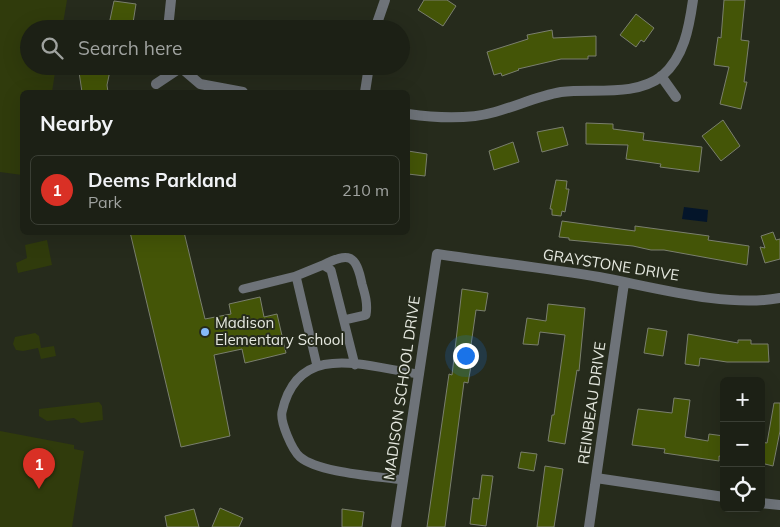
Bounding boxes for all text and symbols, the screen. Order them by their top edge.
search box [20,20,410,75]
icon: search [38,34,66,62]
text: Search here [78,36,182,60]
text: Nearby [40,110,113,136]
text: Deems Parkland [88,168,237,192]
text: 1 [52,180,62,200]
text: 210 m [342,180,389,200]
text: Park [88,192,122,212]
street label: GRAYSTONE DRIVE [542,244,681,285]
street label: MADISON SCHOOL DRIVE [379,294,424,481]
place label: Madison Elementary School [215,313,344,349]
marker: Madison Elementary School [199,326,211,338]
street label: REINBEAU DRIVE [573,340,610,465]
your location [453,343,479,369]
map controls [720,377,765,512]
button: + [720,377,765,422]
button: − [720,422,765,467]
pin: 1 [23,448,55,489]
button: locate [720,467,765,512]

